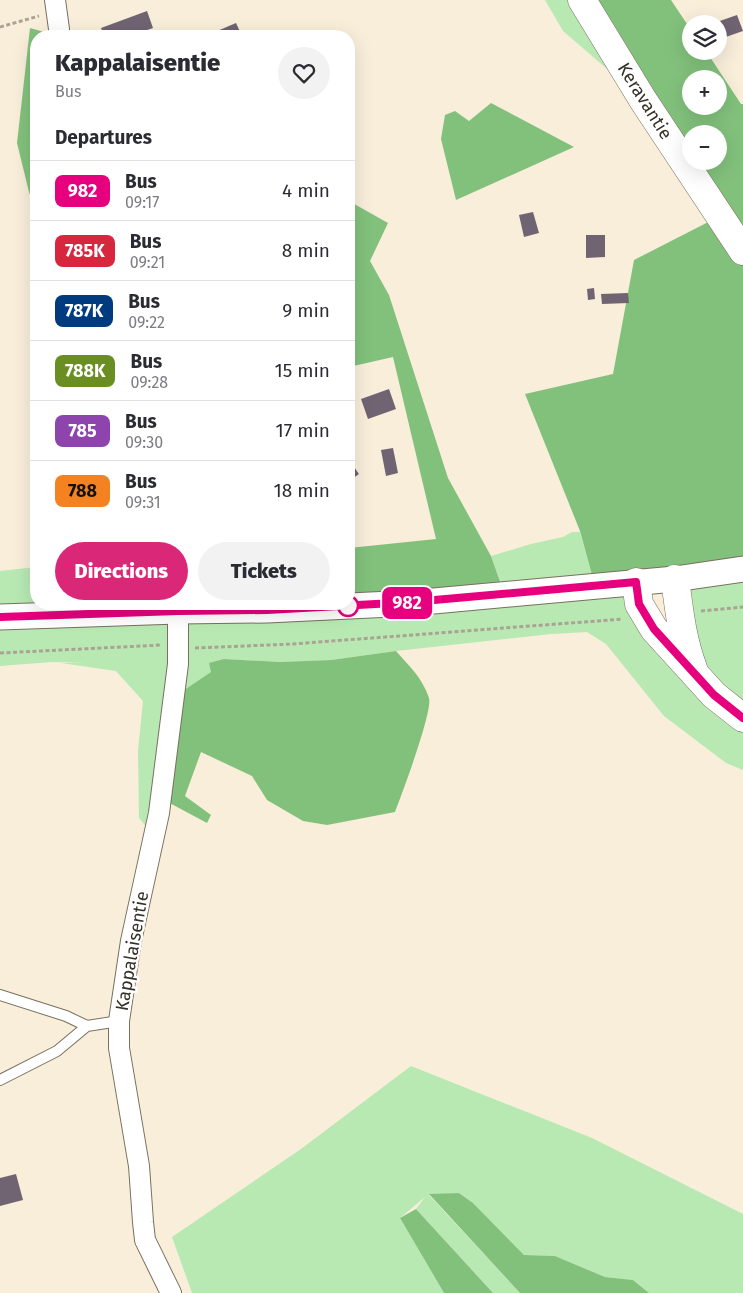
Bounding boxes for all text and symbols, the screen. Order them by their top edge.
map controls [682,15,727,170]
button: layers [682,15,727,60]
button: heart [278,47,330,99]
text: Kappalaisentie [55,49,220,77]
street label: Keravantie [613,59,677,143]
button: + [682,70,727,115]
text: Bus [55,82,82,101]
button: − [682,125,727,170]
text: Departures [55,126,152,149]
text: Bus [125,170,157,193]
text: 4 min [282,179,330,202]
text: 982 [68,180,97,202]
text: 09:17 [125,193,159,212]
text: Bus [130,230,161,253]
text: 8 min [282,239,330,262]
text: 785K [65,240,105,262]
text: 09:21 [130,253,165,272]
text: Bus [128,290,160,313]
text: 9 min [282,299,330,322]
text: 787K [65,300,103,322]
text: 09:22 [128,313,165,332]
text: Bus [130,350,162,373]
text: 15 min [274,359,330,382]
text: 788K [65,360,105,382]
text: 09:28 [130,373,168,392]
text: Bus [125,410,157,433]
text: 17 min [276,419,330,442]
text: 785 [68,420,97,442]
text: 09:30 [125,433,163,452]
text: Bus [125,470,157,493]
text: 18 min [273,479,330,502]
text: 788 [68,480,97,502]
text: 09:31 [125,493,161,512]
button: Directions [55,542,188,600]
button: Tickets [198,542,330,600]
line badge: 982 [378,587,436,619]
text: 982 [392,592,422,614]
unlabelled marker [337,595,359,617]
street label: Kappalaisentie [111,889,153,1013]

